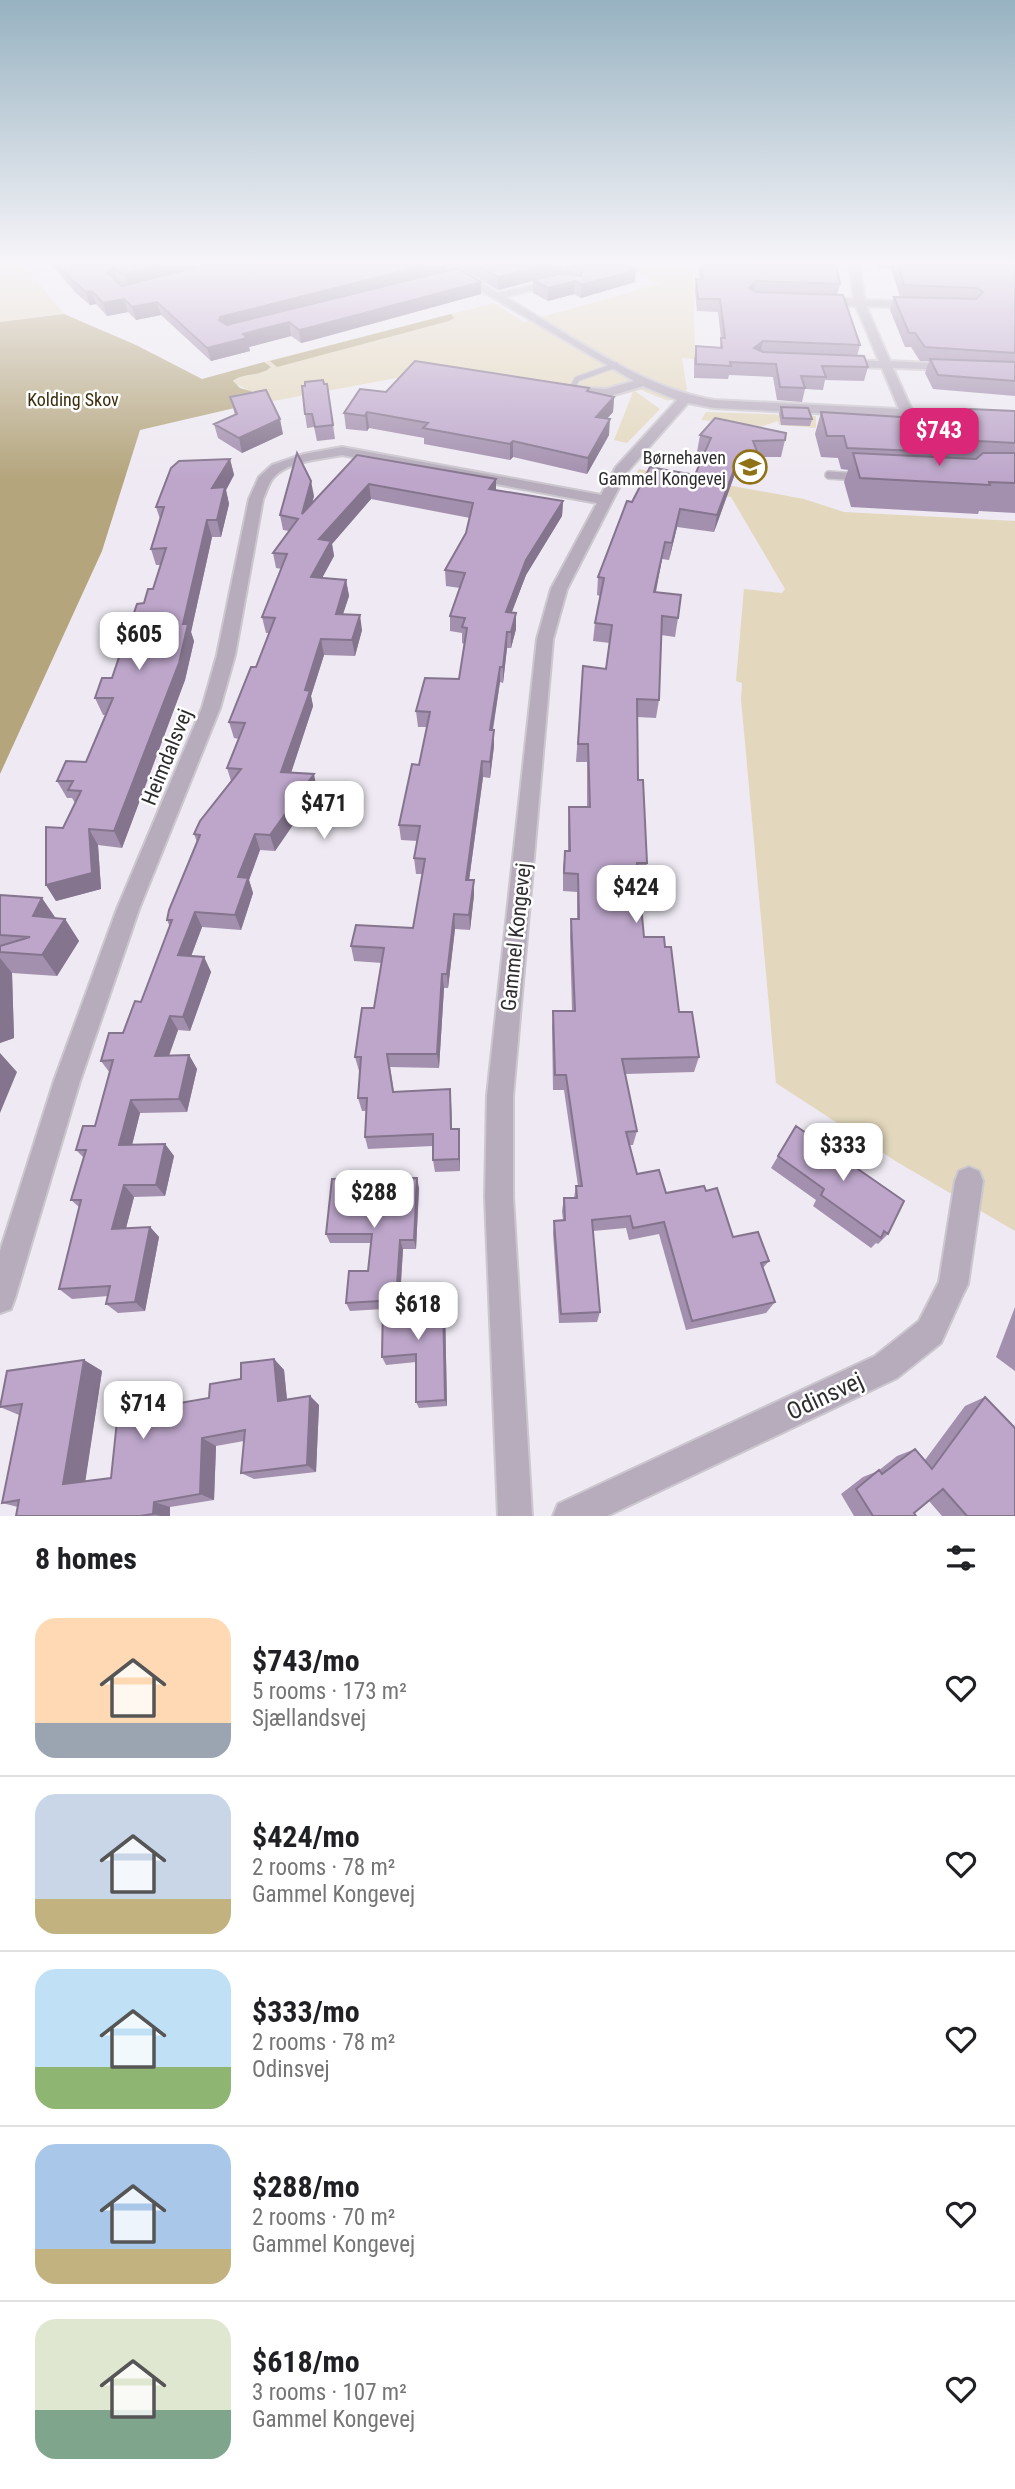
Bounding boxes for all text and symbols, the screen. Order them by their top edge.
park label: Kolding Skov [27,389,119,410]
pin: $743 [898,408,980,468]
text: $743 [916,417,962,444]
place label: Børnehaven Gammel Kongevej [598,447,726,489]
school or university icon: Børnehaven Gammel Kongevej [731,448,769,486]
pin: $605 [98,612,180,672]
text: $605 [116,621,162,648]
street label: Heimdalsvej [137,705,197,809]
pin: $471 [283,782,365,841]
text: $471 [301,790,347,817]
street label: Gammel Kongevej [496,862,536,1012]
pin: $424 [595,866,677,925]
text: $424 [613,874,659,901]
pin: $333 [802,1124,884,1183]
text: $333 [820,1132,866,1159]
pin: $288 [333,1170,415,1230]
text: $288 [351,1179,397,1206]
pin: $618 [377,1282,459,1342]
text: $618 [395,1291,441,1318]
street label: Odinsvej [782,1366,868,1426]
pin: $714 [102,1382,184,1441]
text: $714 [120,1390,166,1417]
icon: filters [942,1539,980,1577]
text: 8 homes [35,1541,137,1576]
text: $743/mo [252,1643,360,1678]
icon: home [91,1646,175,1730]
icon: heart [942,1669,980,1707]
text: 5 rooms · 173 m² [252,1678,407,1705]
text: Sjællandsvej [252,1705,366,1732]
text: $424/mo [252,1819,360,1854]
icon: home [91,1822,175,1906]
icon: heart [942,1845,980,1883]
text: 2 rooms · 78 m² [252,1854,395,1881]
text: Gammel Kongevej [252,1881,415,1908]
text: $333/mo [252,1994,360,2029]
icon: home [91,1997,175,2081]
icon: heart [942,2020,980,2058]
text: 2 rooms · 78 m² [252,2029,395,2056]
text: Odinsvej [252,2056,330,2083]
text: $288/mo [252,2169,360,2204]
icon: home [91,2172,175,2256]
icon: heart [942,2195,980,2233]
text: 2 rooms · 70 m² [252,2204,395,2231]
text: Gammel Kongevej [252,2231,415,2258]
text: $618/mo [252,2344,360,2379]
icon: home [91,2347,175,2431]
icon: heart [942,2370,980,2408]
text: 3 rooms · 107 m² [252,2379,407,2406]
text: Gammel Kongevej [252,2406,415,2433]

